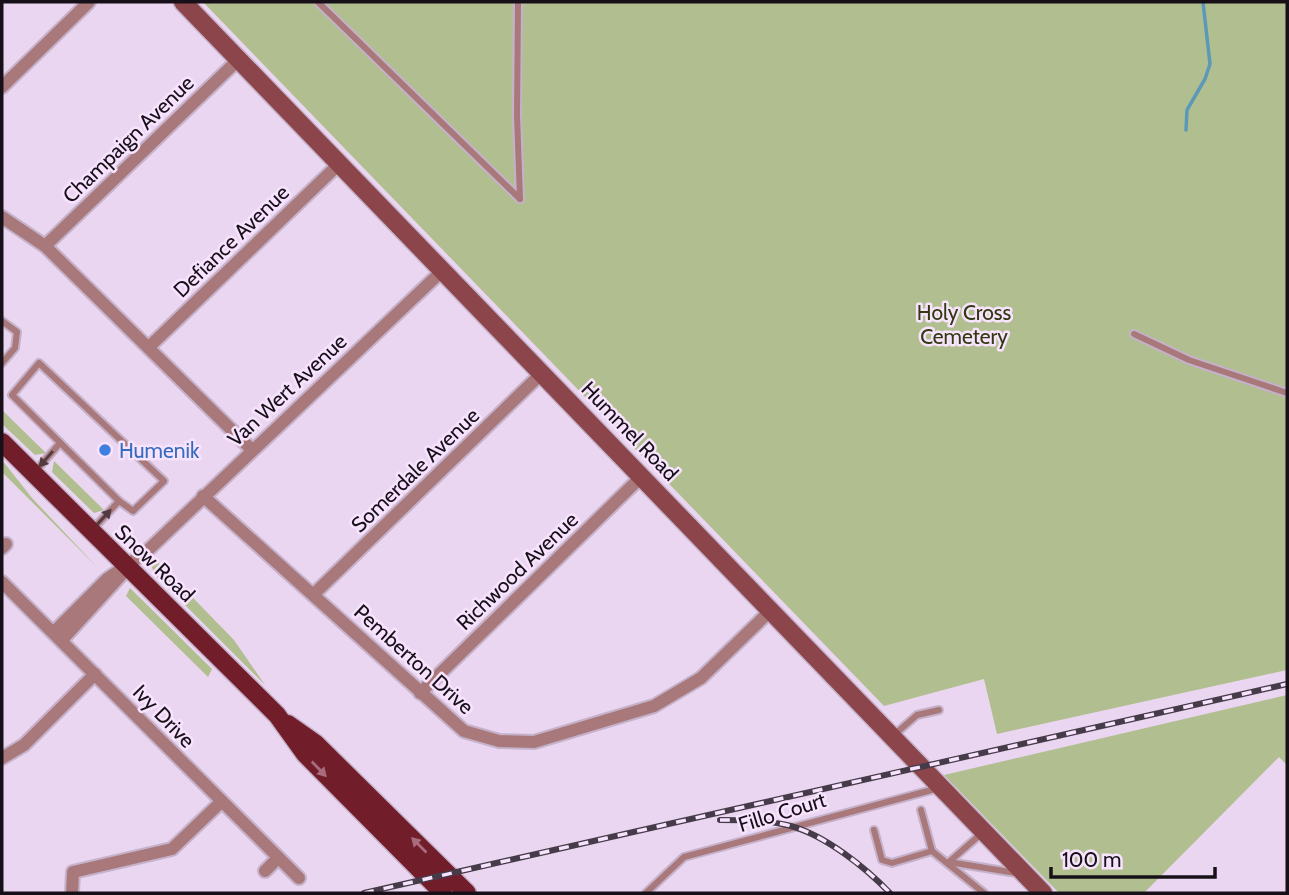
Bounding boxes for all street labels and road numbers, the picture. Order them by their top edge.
street label: Champaign Avenue [57,70,199,208]
street label: Defiance Avenue [168,180,294,302]
street label: Van Wert Avenue [222,328,352,451]
street label: Hummel Road [576,376,684,486]
street label: Somerdale Avenue [346,402,484,537]
street label: Richwood Avenue [451,507,583,635]
street label: Snow Road [110,519,200,607]
street label: Pemberton Drive [349,599,479,719]
street label: Ivy Drive [128,679,200,753]
street label: Fillo Court [735,787,829,837]

